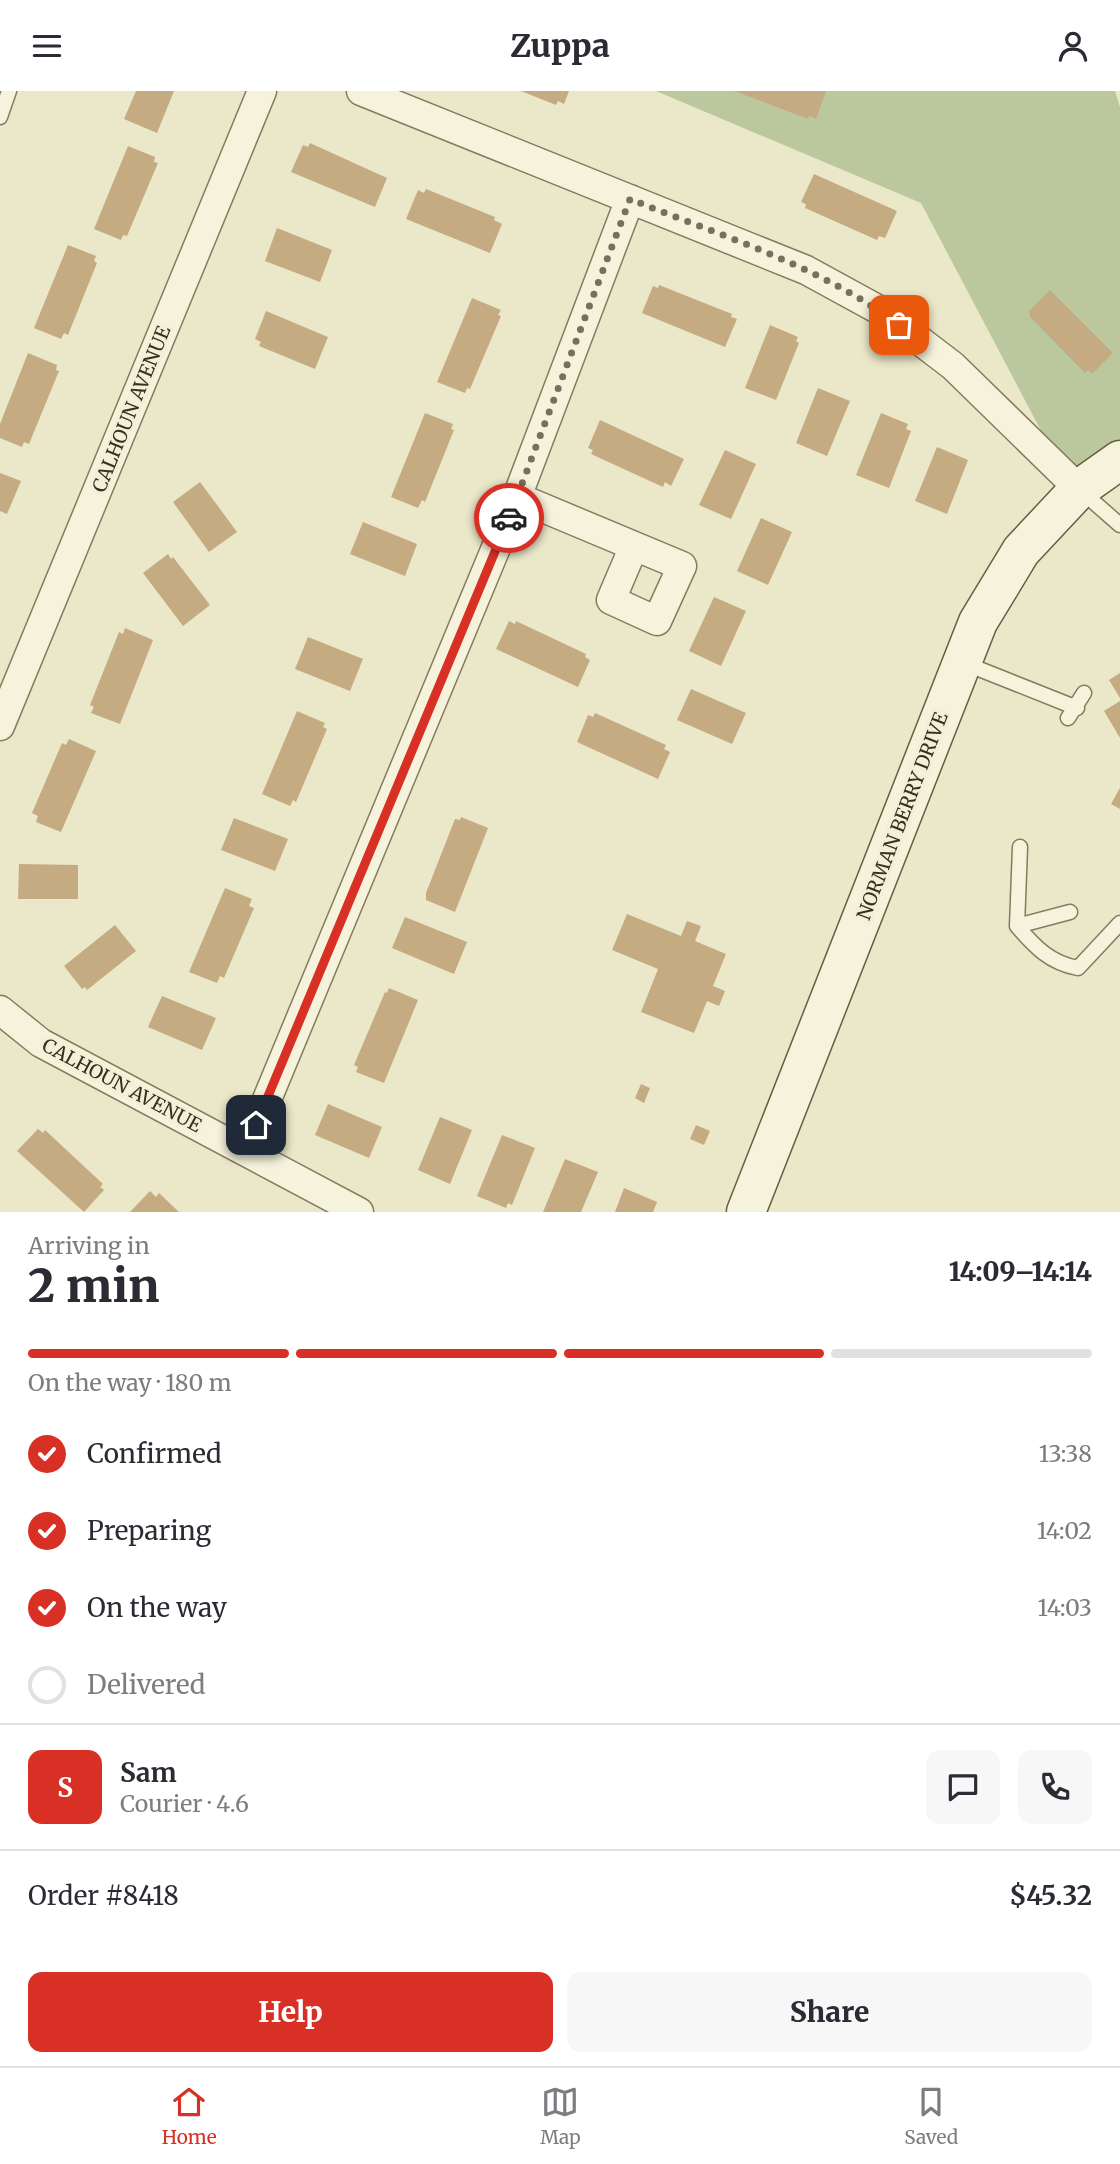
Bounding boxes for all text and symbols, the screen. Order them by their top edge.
text: Zuppa [510,26,610,66]
icon: menu [28,27,66,65]
icon: person [1054,27,1092,65]
pin [869,295,929,355]
icon: bag [880,306,918,344]
street label: CALHOUN AVENUE [87,322,175,496]
courier [474,483,544,553]
icon: car [490,499,528,537]
street label: NORMAN BERRY DRIVE [851,709,953,923]
street label: CALHOUN AVENUE [38,1033,206,1137]
pin [226,1095,286,1155]
icon: home [237,1106,275,1144]
text: Arriving in [28,1231,150,1260]
text: 14:09–14:14 [949,1255,1092,1288]
text: 2 min [28,1257,160,1315]
text: On the way · 180 m [28,1368,232,1397]
icon: check [28,1435,66,1473]
text: Confirmed [87,1437,222,1470]
text: 13:38 [1039,1439,1092,1468]
icon: check [28,1512,66,1550]
text: Preparing [87,1514,211,1547]
text: 14:02 [1037,1516,1092,1545]
icon: check [28,1589,66,1627]
text: On the way [87,1591,227,1624]
text: 14:03 [1038,1593,1092,1622]
text: Delivered [87,1668,206,1701]
button: chat [926,1750,1000,1824]
button: phone [1018,1750,1092,1824]
text: Sam [120,1756,177,1789]
text: S [57,1771,73,1804]
text: Courier · 4.6 [120,1789,249,1818]
text: Order #8418 [28,1879,179,1912]
text: $45.32 [1009,1879,1092,1912]
button: Help [28,1972,553,2052]
button: Share [567,1972,1092,2052]
tab: Home [162,2083,217,2149]
tab: Map [540,2083,581,2149]
tab: Saved [904,2083,958,2149]

